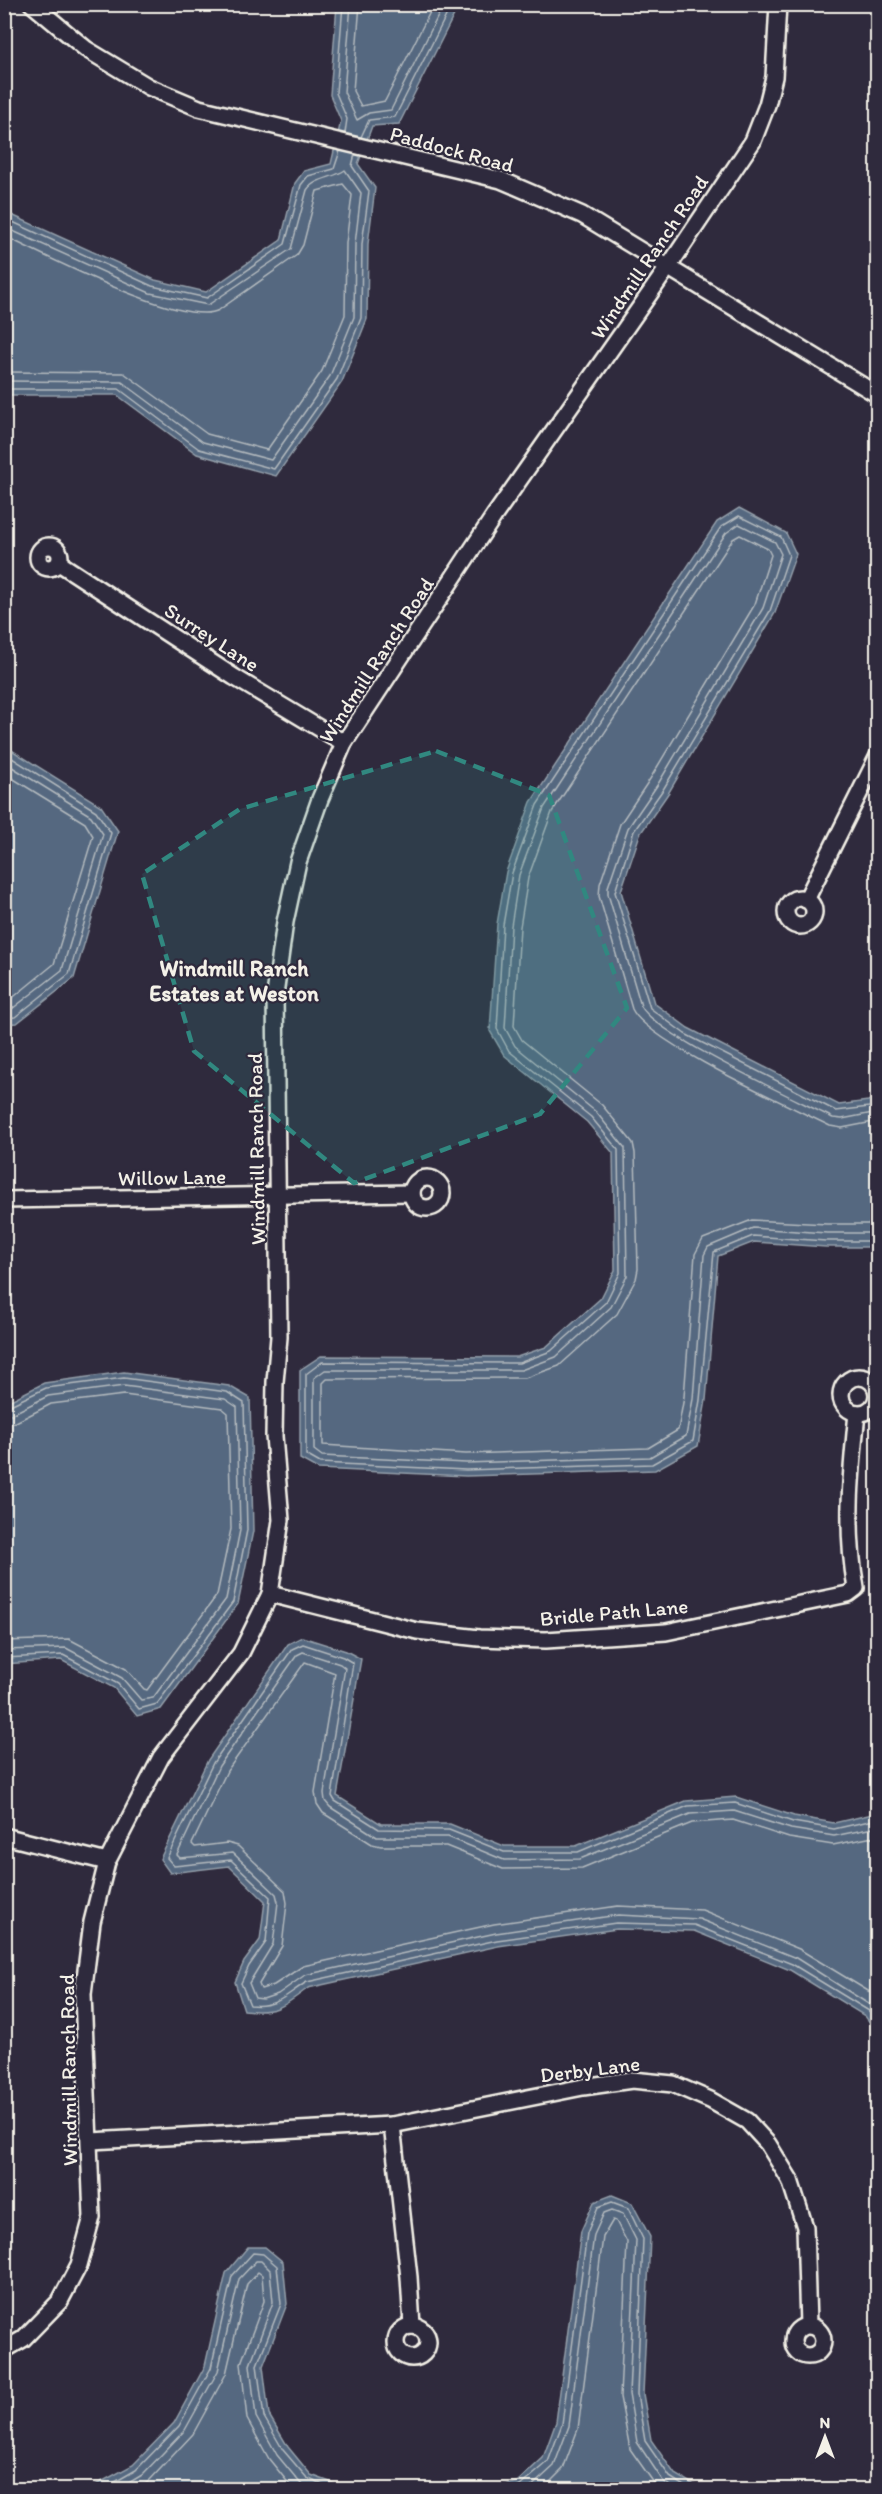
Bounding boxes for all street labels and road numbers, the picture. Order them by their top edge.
street label: Paddock Road [388,121,516,177]
street label: Windmill Ranch Road [585,170,713,344]
street label: Windmill Ranch Road [313,572,439,748]
street label: Surrey Lane [160,597,264,677]
street label: Windmill Ranch Road [242,1052,270,1245]
street label: Willow Lane [118,1164,226,1190]
street label: Bridle Path Lane [539,1593,689,1631]
street label: Windmill Ranch Road [54,1973,82,2166]
street label: Derby Lane [538,2050,642,2088]

